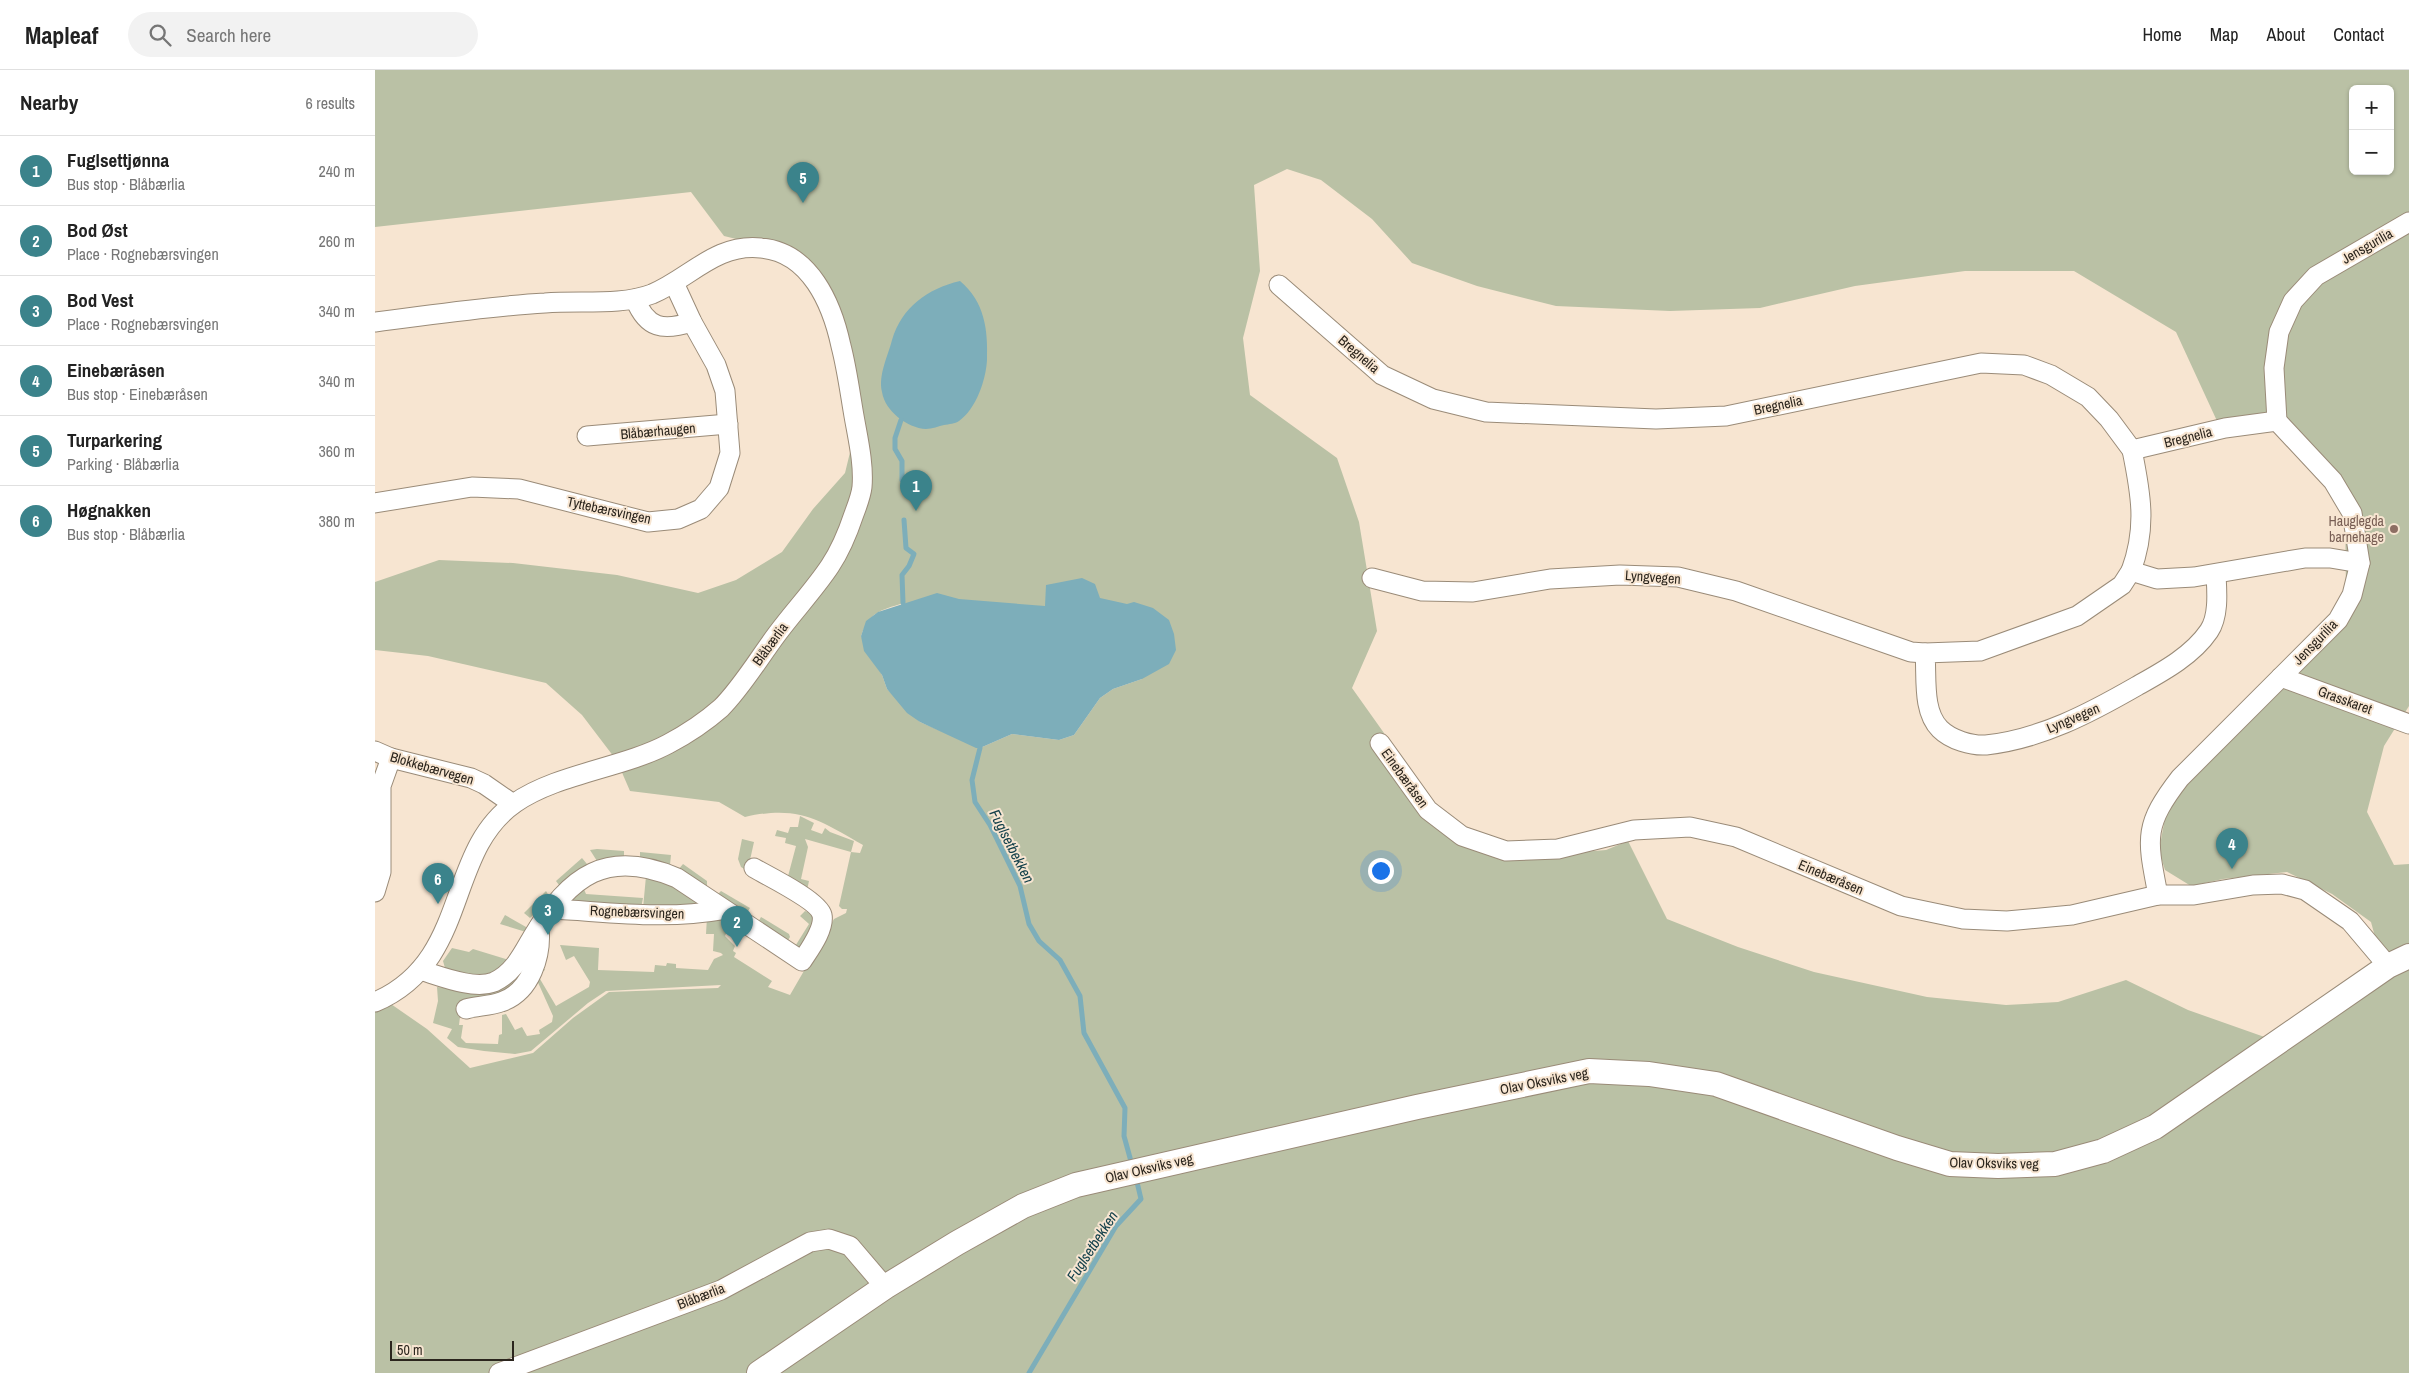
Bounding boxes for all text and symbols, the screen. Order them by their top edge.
search box [128,12,478,57]
text: Mapleaf [25,19,98,51]
icon: search [146,21,174,49]
text: Search here [186,22,271,48]
text: Home [2142,22,2182,47]
text: Map [2210,22,2239,47]
text: About [2267,22,2305,47]
text: Contact [2333,22,2384,47]
map controls [2349,85,2394,175]
button: + [2349,85,2394,130]
text: Nearby [20,88,78,117]
text: 6 results [305,92,355,114]
button: − [2349,130,2394,175]
text: Fuglsettjønna [67,147,169,173]
text: 1 [32,160,40,182]
text: 240 m [319,160,355,182]
pin: 5 [787,162,819,203]
text: Bus stop · Blåbærlia [67,173,185,195]
text: Bod Øst [67,217,128,243]
street label: Jensgurilia [2338,224,2396,268]
text: 2 [32,230,40,252]
text: 260 m [319,230,355,252]
text: Place · Rognebærsvingen [67,243,219,265]
text: Bod Vest [67,287,133,313]
text: 3 [32,300,40,322]
text: 340 m [319,300,355,322]
text: Place · Rognebærsvingen [67,313,219,335]
street label: Bregnelia [1335,331,1384,377]
text: Einebæråsen [67,357,165,383]
text: 4 [32,370,40,392]
text: 340 m [319,370,355,392]
text: Bus stop · Einebæråsen [67,383,208,405]
street label: Bregnelia [1752,391,1805,419]
street label: Blåbærhaugen [620,419,696,443]
street label: Bregnelia [2162,422,2215,452]
text: Turparkering [67,427,162,453]
text: 5 [32,440,40,462]
text: 360 m [319,440,355,462]
text: Parking · Blåbærlia [67,453,179,475]
pin: 1 [900,470,932,511]
street label: Tyttebærsvingen [565,492,653,528]
text: Høgnakken [67,497,151,523]
text: 6 [32,510,40,532]
text: 380 m [319,510,355,532]
place label: Hauglegda barnehage [2328,512,2385,546]
text: Bus stop · Blåbærlia [67,523,185,545]
marker: Hauglegda barnehage [2388,523,2400,535]
street label: Lyngvegen [1625,566,1681,588]
street label: Jensgurilia [2289,615,2341,668]
street label: Blåbærlia [748,618,792,669]
street label: Grasskaret [2316,682,2374,718]
street label: Lyngvegen [2044,699,2102,737]
street label: Einebæråsen [1377,745,1433,811]
street label: Blokkebærvegen [388,747,476,789]
water label: Fuglsetbekken [984,806,1040,887]
pin: 4 [2216,828,2248,869]
street label: Einebæråsen [1796,855,1866,899]
your location [1368,858,1394,884]
pin: 6 [422,863,454,904]
pin: 3 [532,894,564,935]
street label: Rognebærsvingen [589,901,685,923]
pin: 2 [721,906,753,947]
street label: Olav Oksviks veg [1498,1064,1590,1098]
street label: Olav Oksviks veg [1103,1149,1195,1187]
street label: Olav Oksviks veg [1949,1153,2039,1173]
water label: Fuglsetbekken [1061,1207,1123,1285]
street label: Blåbærlia [675,1279,728,1313]
scale bar [390,1338,514,1361]
text: 50 m [397,1341,423,1359]

